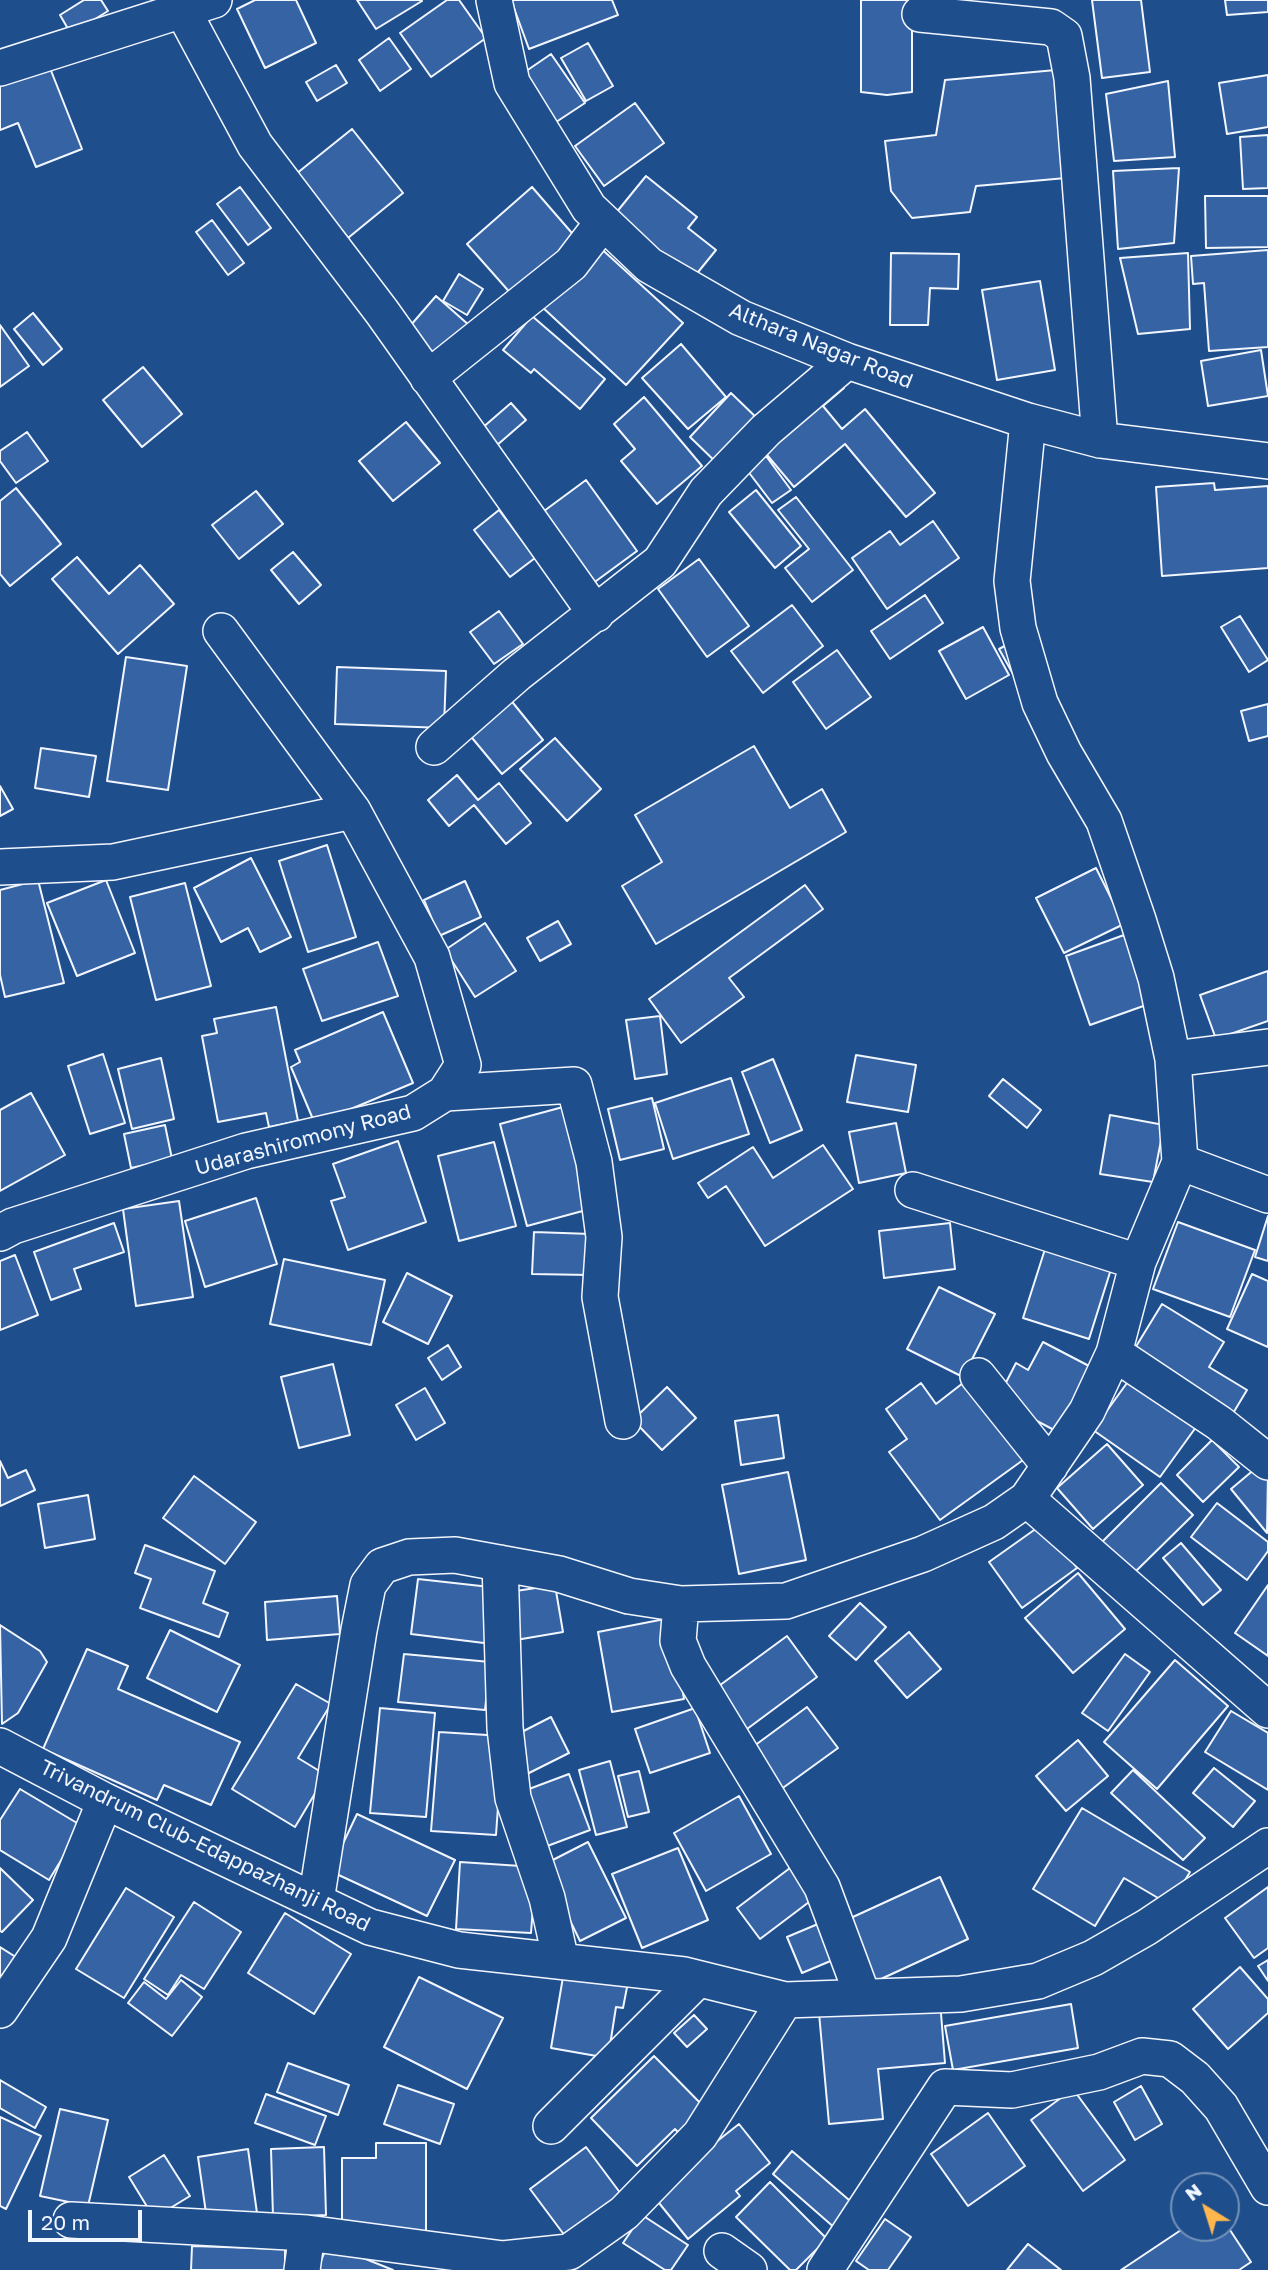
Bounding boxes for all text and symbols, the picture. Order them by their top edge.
street label: Althara Nagar Road [726,298,916,394]
street label: Udarashiromony Road [192,1099,414,1181]
street label: Trivandrum Club-Edappazhanji Road [36,1755,374,1937]
north arrow [1170,2172,1240,2242]
text: N [1180,2178,1206,2205]
scale bar [32,2196,145,2240]
text: 20 m [41,2209,90,2235]

